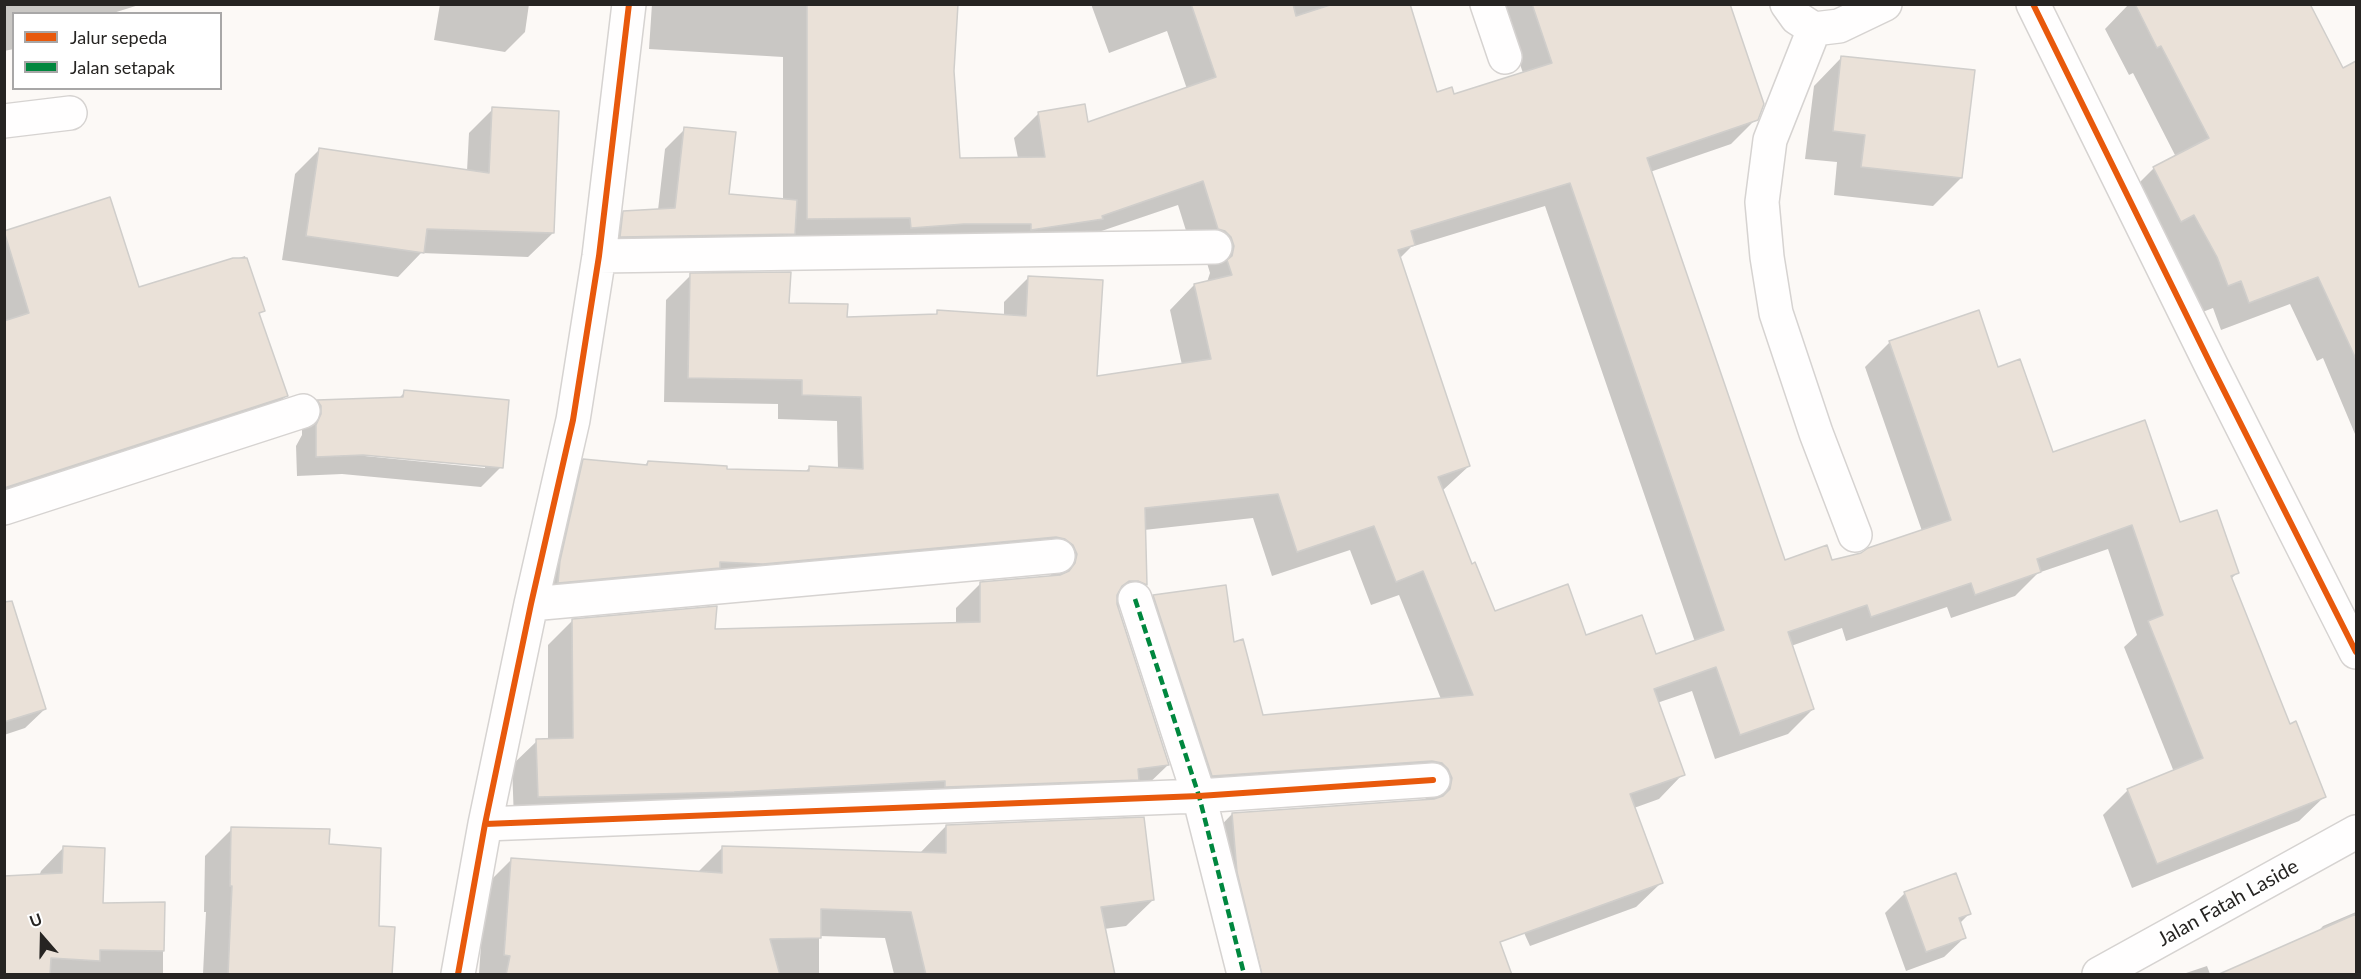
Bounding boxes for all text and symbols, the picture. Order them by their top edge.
legend [12,12,222,90]
text: Jalur sepeda [70,26,167,48]
text: Jalan setapak [70,56,175,78]
street label: Jalan Fatah Laside [2153,854,2303,952]
north arrow [12,907,72,967]
text: U [27,909,45,931]

